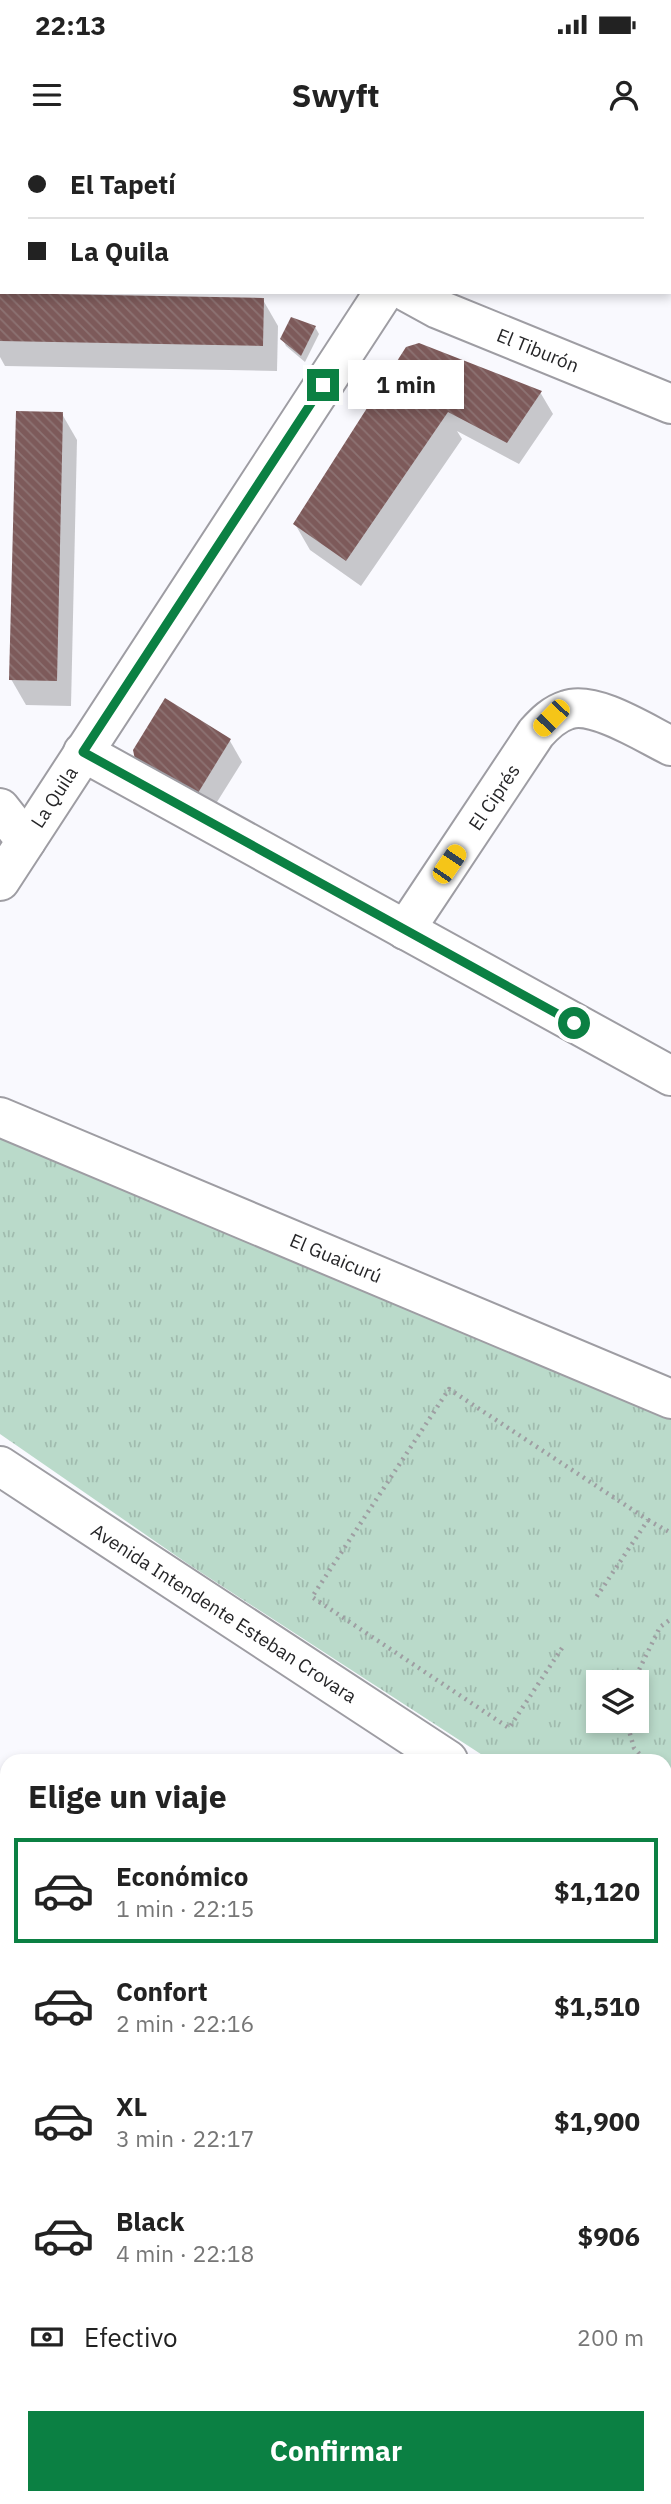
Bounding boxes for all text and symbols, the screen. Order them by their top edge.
text: 22:13 [35,8,106,42]
text: Swyft [291,74,380,116]
icon: menu [28,76,66,114]
icon: person [605,76,643,114]
text: El Tapetí [70,167,176,201]
text: La Quila [70,234,169,268]
street label: El Tiburón [493,323,583,377]
callout: 1 min [348,360,463,410]
route end [307,369,339,401]
text: 1 min [376,369,436,399]
car [529,696,574,740]
street label: El Ciprés [463,759,525,835]
street label: La Quila [25,762,83,832]
car [429,841,470,887]
route start [558,1007,590,1039]
street label: El Guaicurú [286,1228,386,1288]
street label: Avenida Intendente Esteban Crovara [87,1518,361,1708]
map controls [586,1670,649,1733]
button: layers [586,1670,649,1733]
text: Elige un viaje [28,1775,227,1817]
icon: car [32,1859,95,1922]
text: Económico [116,1859,248,1893]
text: $1,120 [554,1874,640,1908]
text: 1 min · 22:15 [116,1893,254,1923]
icon: car [32,1974,95,2037]
text: Confort [116,1974,208,2008]
text: $1,510 [554,1989,640,2023]
text: 2 min · 22:16 [116,2008,254,2038]
icon: car [32,2089,95,2152]
text: XL [116,2089,147,2123]
text: $1,900 [554,2104,640,2138]
text: 3 min · 22:17 [116,2123,254,2153]
icon: car [32,2204,95,2267]
text: Black [116,2204,184,2238]
text: $906 [578,2219,640,2253]
text: 4 min · 22:18 [116,2238,254,2268]
icon: cash [28,2318,66,2356]
text: Efectivo [84,2320,178,2354]
text: 200 m [577,2322,644,2352]
button: Confirmar [28,2411,644,2491]

